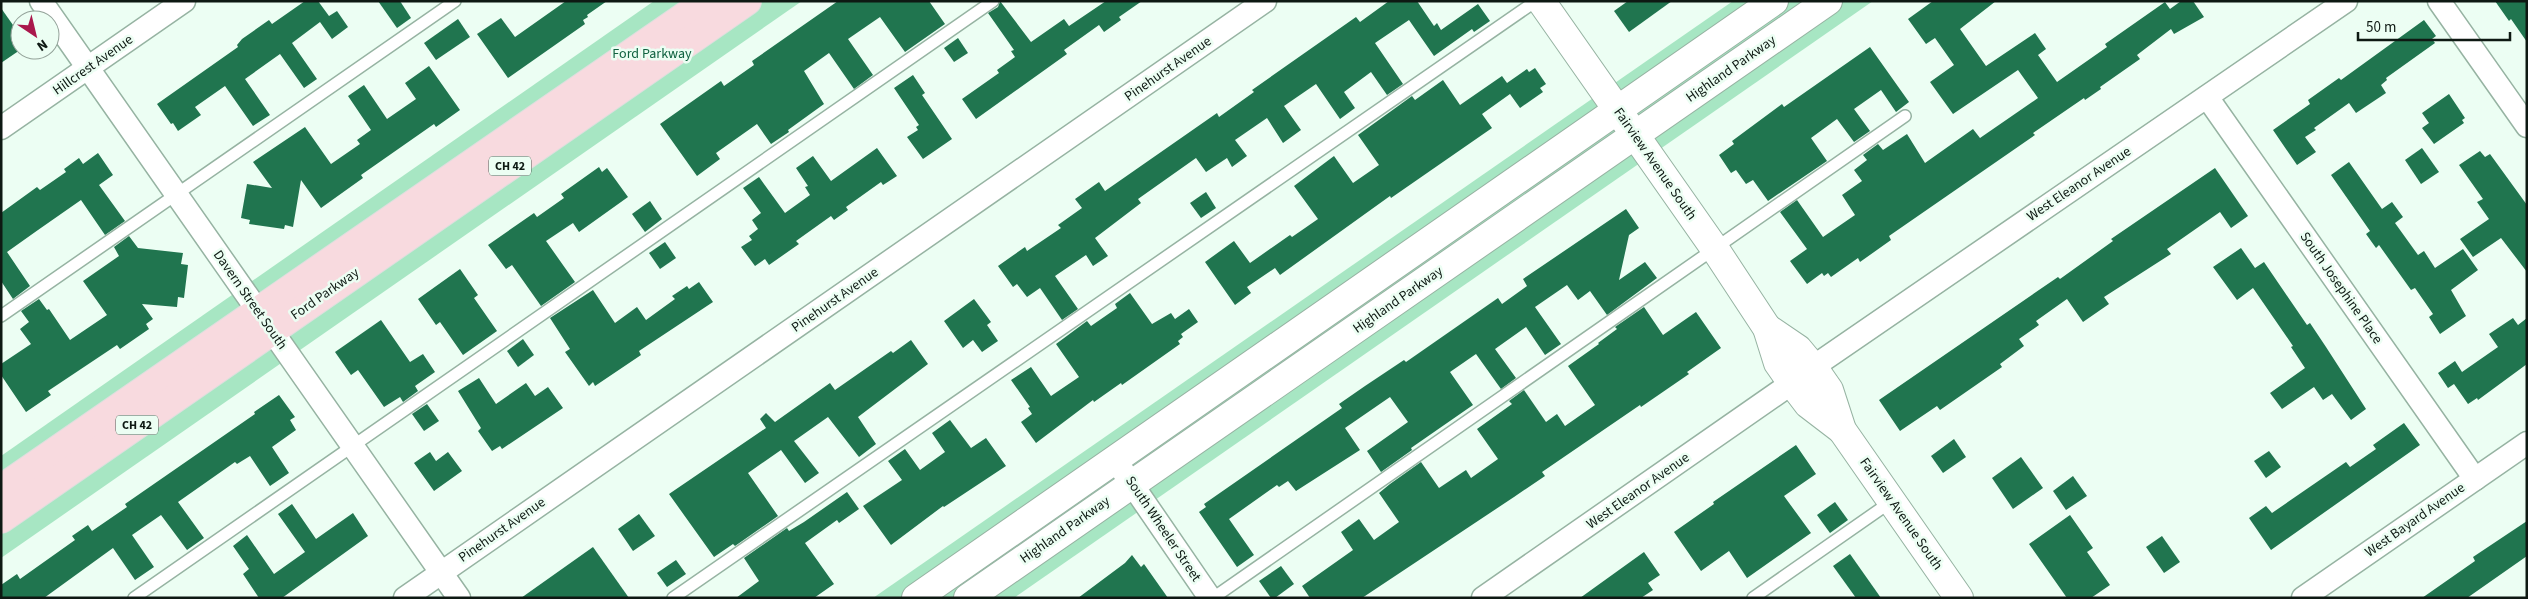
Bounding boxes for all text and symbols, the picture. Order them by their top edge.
north arrow [10,10,60,60]
scale bar [2358,10,2510,42]
text: 50 m [2366,17,2396,38]
street label: Hillcrest Avenue [49,30,137,100]
street label: Highland Parkway [1682,30,1780,108]
street label: Pinehurst Avenue [1120,31,1216,107]
text: N [32,34,51,56]
park label: Ford Parkway [612,44,692,64]
street label: Fairview Avenue South [1609,104,1701,224]
street label: West Eleanor Avenue [2023,142,2135,226]
road number: CH 42 [489,157,531,176]
street label: South Josephine Place [2295,228,2387,348]
street label: Davern Street South [208,246,292,354]
street label: Highland Parkway [1349,261,1447,339]
street label: Pinehurst Avenue [787,262,883,338]
street label: Ford Parkway [287,263,364,325]
road number: CH 42 [116,416,158,434]
street label: West Eleanor Avenue [1582,448,1694,534]
street label: Fairview Avenue South [1855,454,1947,574]
street label: South Wheeler Street [1120,472,1206,586]
street label: West Bayard Avenue [2361,478,2469,562]
street label: Highland Parkway [1016,491,1114,569]
street label: Pinehurst Avenue [454,492,550,568]

